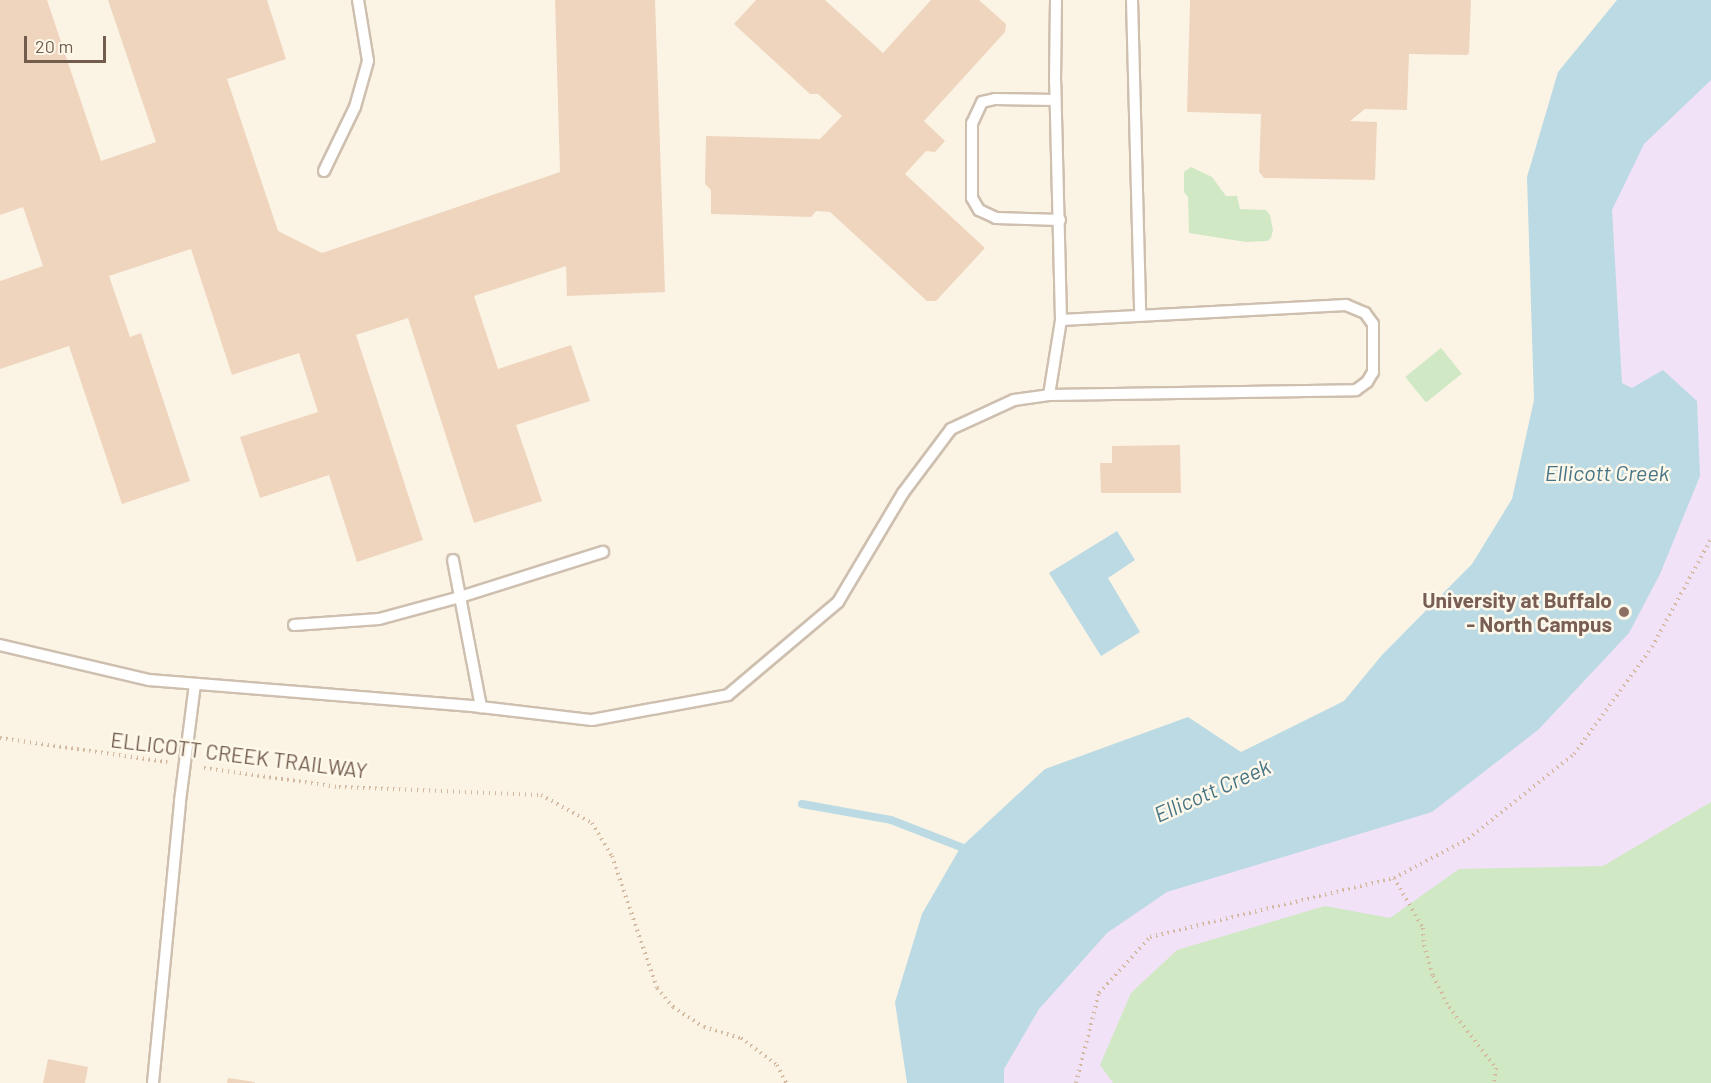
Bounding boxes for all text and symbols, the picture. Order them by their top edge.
scale bar [27,24,110,62]
text: 20 m [35,35,73,57]
water label: Ellicott Creek [1545,460,1669,486]
place label: University at Buffalo - North Campus [1422,587,1612,637]
marker: University at Buffalo - North Campus [1617,605,1631,619]
street label: ELLICOTT CREEK TRAILWAY [109,727,369,783]
water label: Ellicott Creek [1150,753,1274,827]

